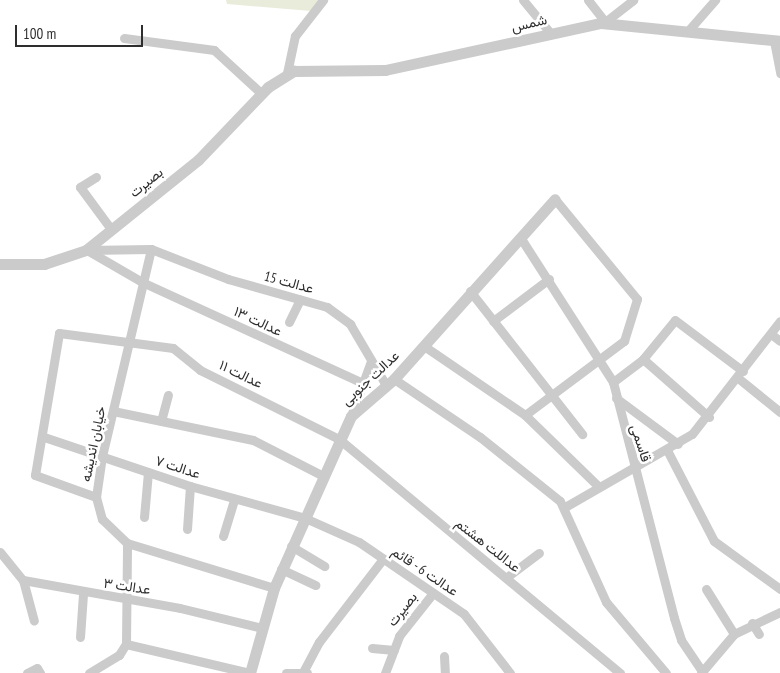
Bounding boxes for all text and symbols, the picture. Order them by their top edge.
street label: شمس [509,11,549,35]
scale bar [18,15,145,47]
text: 100 m [23,24,56,43]
street label: بصیرت [126,163,166,201]
street label: عدالت 15 [262,267,316,297]
street label: عدالت ۱۳ [231,303,285,339]
street label: عدالت جنوبی [338,347,402,409]
street label: عدالت ۱۱ [217,356,265,392]
street label: خیابان اندیشه [77,405,109,483]
street label: قاسمی [627,422,655,464]
street label: عدالت ۷ [153,452,203,482]
street label: عداللت هشتم [452,514,524,576]
street label: عدالت 6 - قائم [388,542,462,600]
street label: عدالت ۳ [102,574,152,598]
street label: بصیرت [384,589,420,629]

